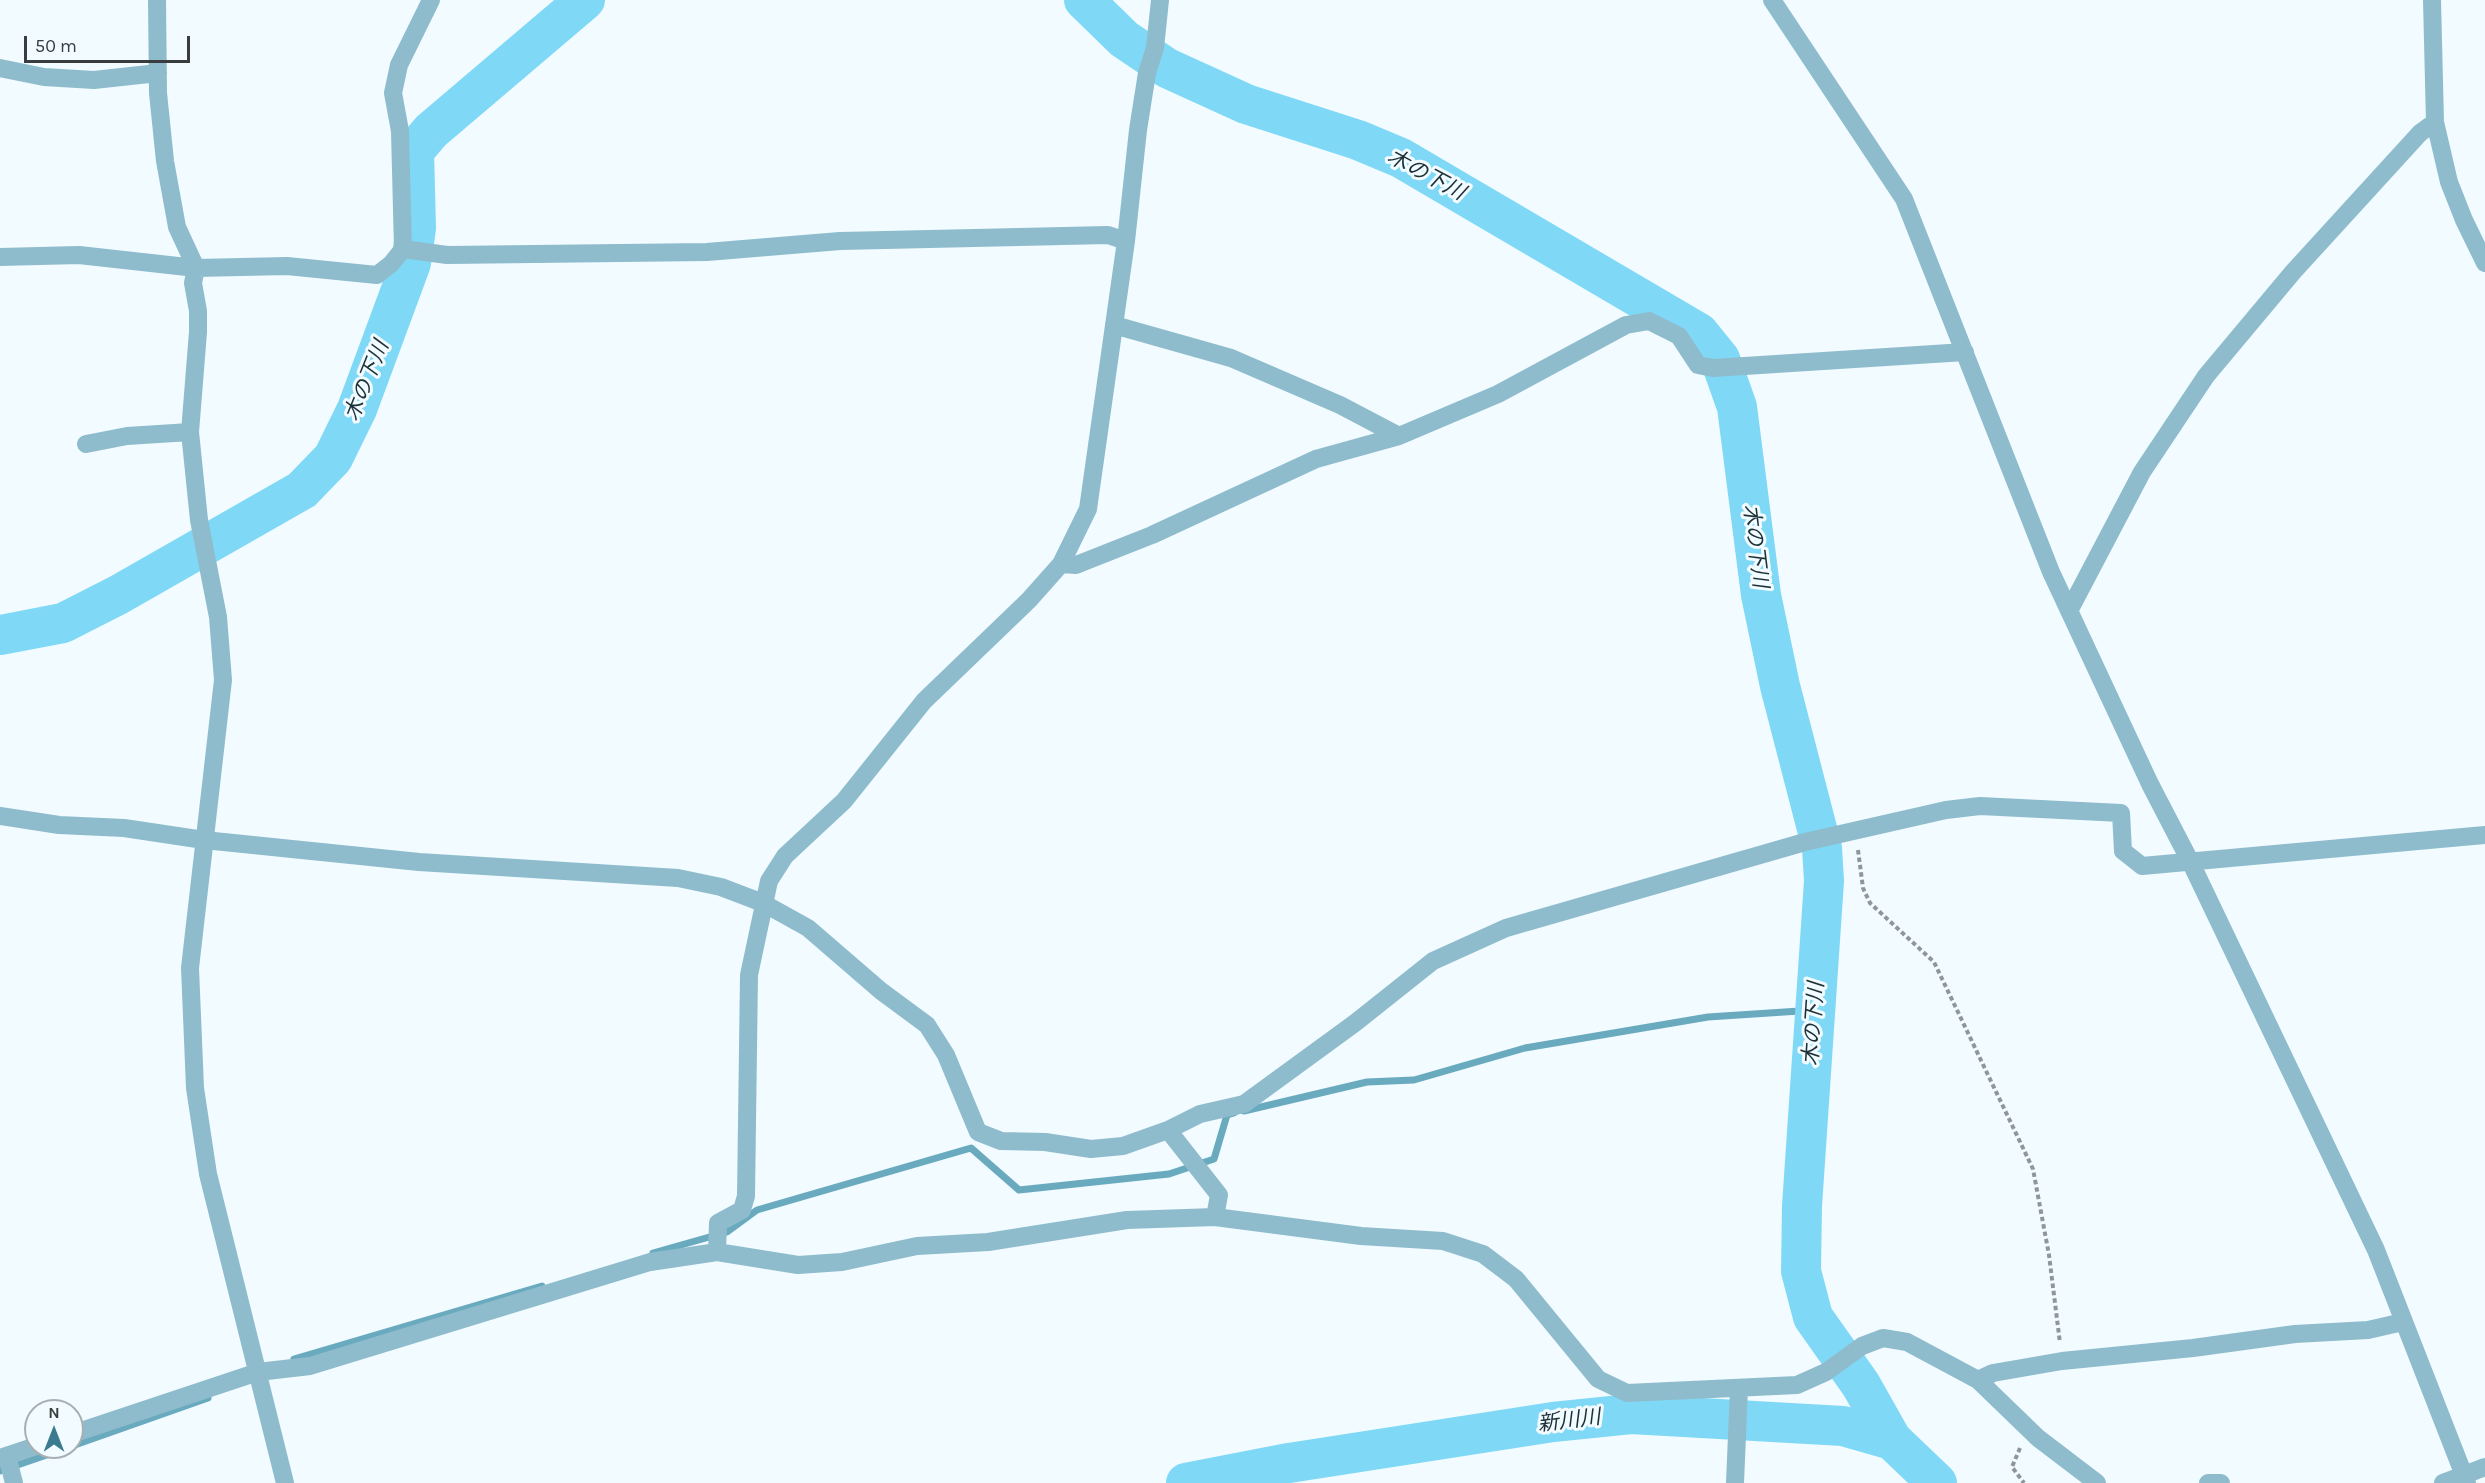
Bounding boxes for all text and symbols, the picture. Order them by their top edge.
scale bar [27,24,194,62]
text: 50 m [35,35,77,57]
water label: 木の下川 [1383,144,1469,206]
water label: 木の下川 [340,337,394,425]
water label: 木の下川 [1737,503,1773,589]
water label: 木の下川 [1799,981,1829,1067]
north arrow [24,1399,84,1459]
text: N [48,1403,60,1422]
water label: 新川川 [1536,1405,1602,1437]

